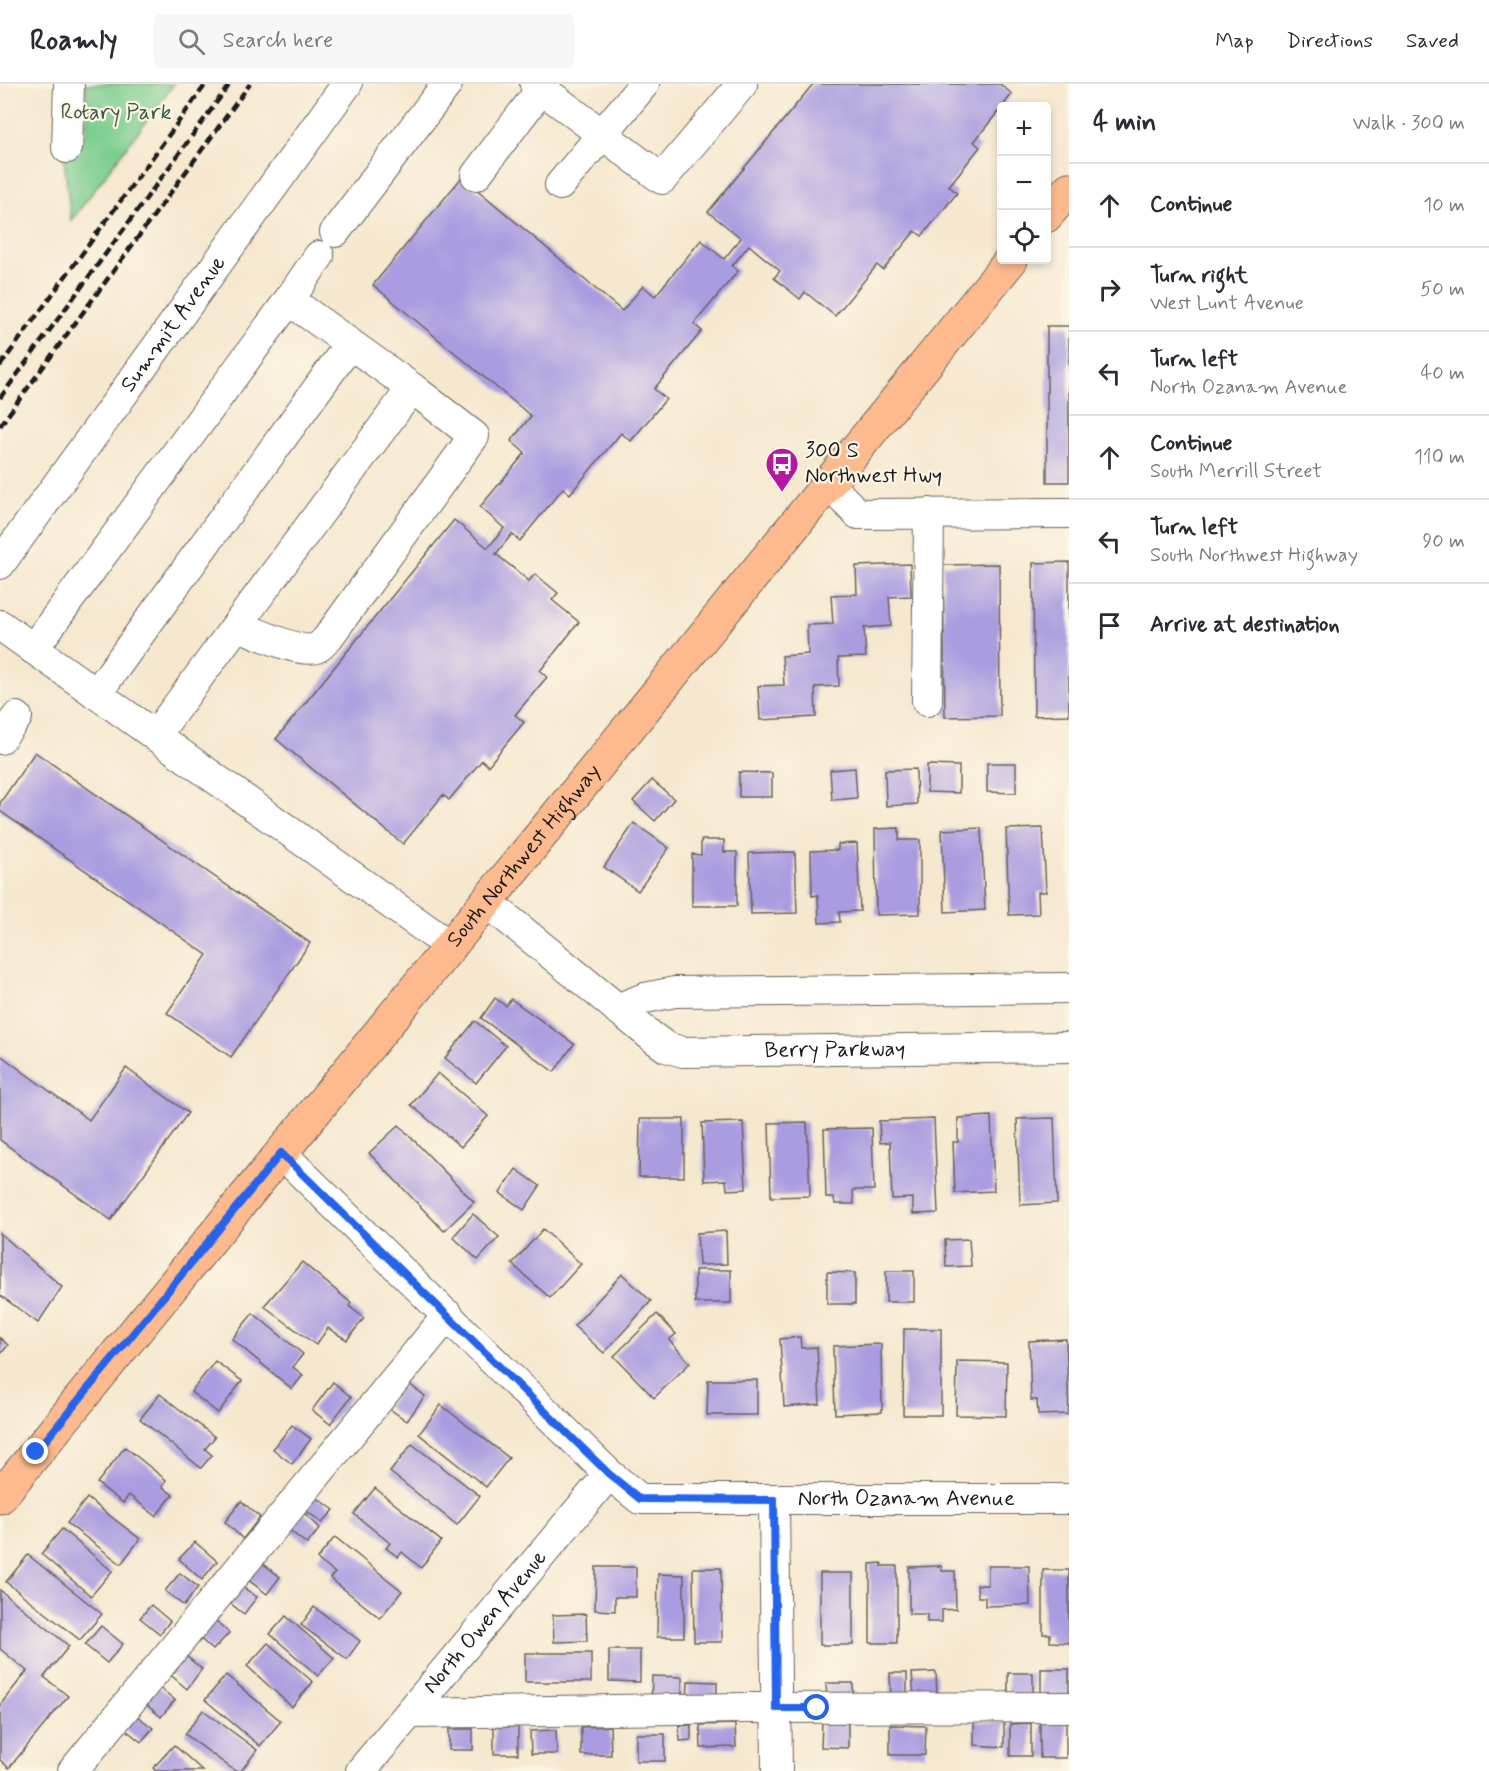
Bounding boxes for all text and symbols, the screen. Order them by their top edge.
search box [154,14,574,68]
text: Roamly [30,23,118,60]
icon: search [175,25,208,58]
text: Search here [223,27,333,55]
text: Map [1215,27,1254,55]
text: Directions [1287,27,1373,55]
text: Saved [1406,27,1459,55]
park label: Rotary Park [60,99,172,127]
map controls [997,102,1051,264]
button: + [997,102,1051,156]
text: 4 min [1093,106,1156,140]
text: Walk · 300 m [1353,110,1465,137]
button: − [997,156,1051,210]
icon: ahead [1093,189,1126,222]
text: Continue [1150,191,1232,219]
text: 10 m [1423,192,1465,219]
button: locate [997,210,1051,264]
street label: Summit Avenue [115,250,232,398]
text: Turn right [1150,262,1248,290]
icon: right [1093,273,1126,306]
text: 50 m [1420,276,1465,303]
text: West Lunt Avenue [1150,290,1304,317]
text: Turn left [1150,346,1238,374]
icon: left [1093,357,1126,390]
text: 40 m [1421,360,1465,387]
text: North Ozanam Avenue [1150,374,1347,401]
text: Continue [1150,430,1232,458]
place label: 300 S Northwest Hwy [805,437,942,490]
icon: ahead [1093,441,1126,474]
text: 110 m [1414,444,1465,471]
bus stop icon: 300 S Northwest Hwy [764,446,800,493]
text: South Merrill Street [1150,458,1322,485]
text: Turn left [1150,514,1238,542]
icon: left [1093,525,1126,558]
text: 90 m [1422,528,1465,555]
text: South Northwest Highway [1150,542,1358,569]
icon: arrive [1093,609,1126,642]
text: Arrive at destination [1150,611,1340,639]
street label: South Northwest Highway [441,758,607,953]
street label: Berry Parkway [764,1035,906,1065]
route end [22,1438,48,1464]
street label: North Ozanam Avenue [798,1485,1015,1513]
street label: North Owen Avenue [417,1544,553,1700]
route start [803,1694,829,1720]

